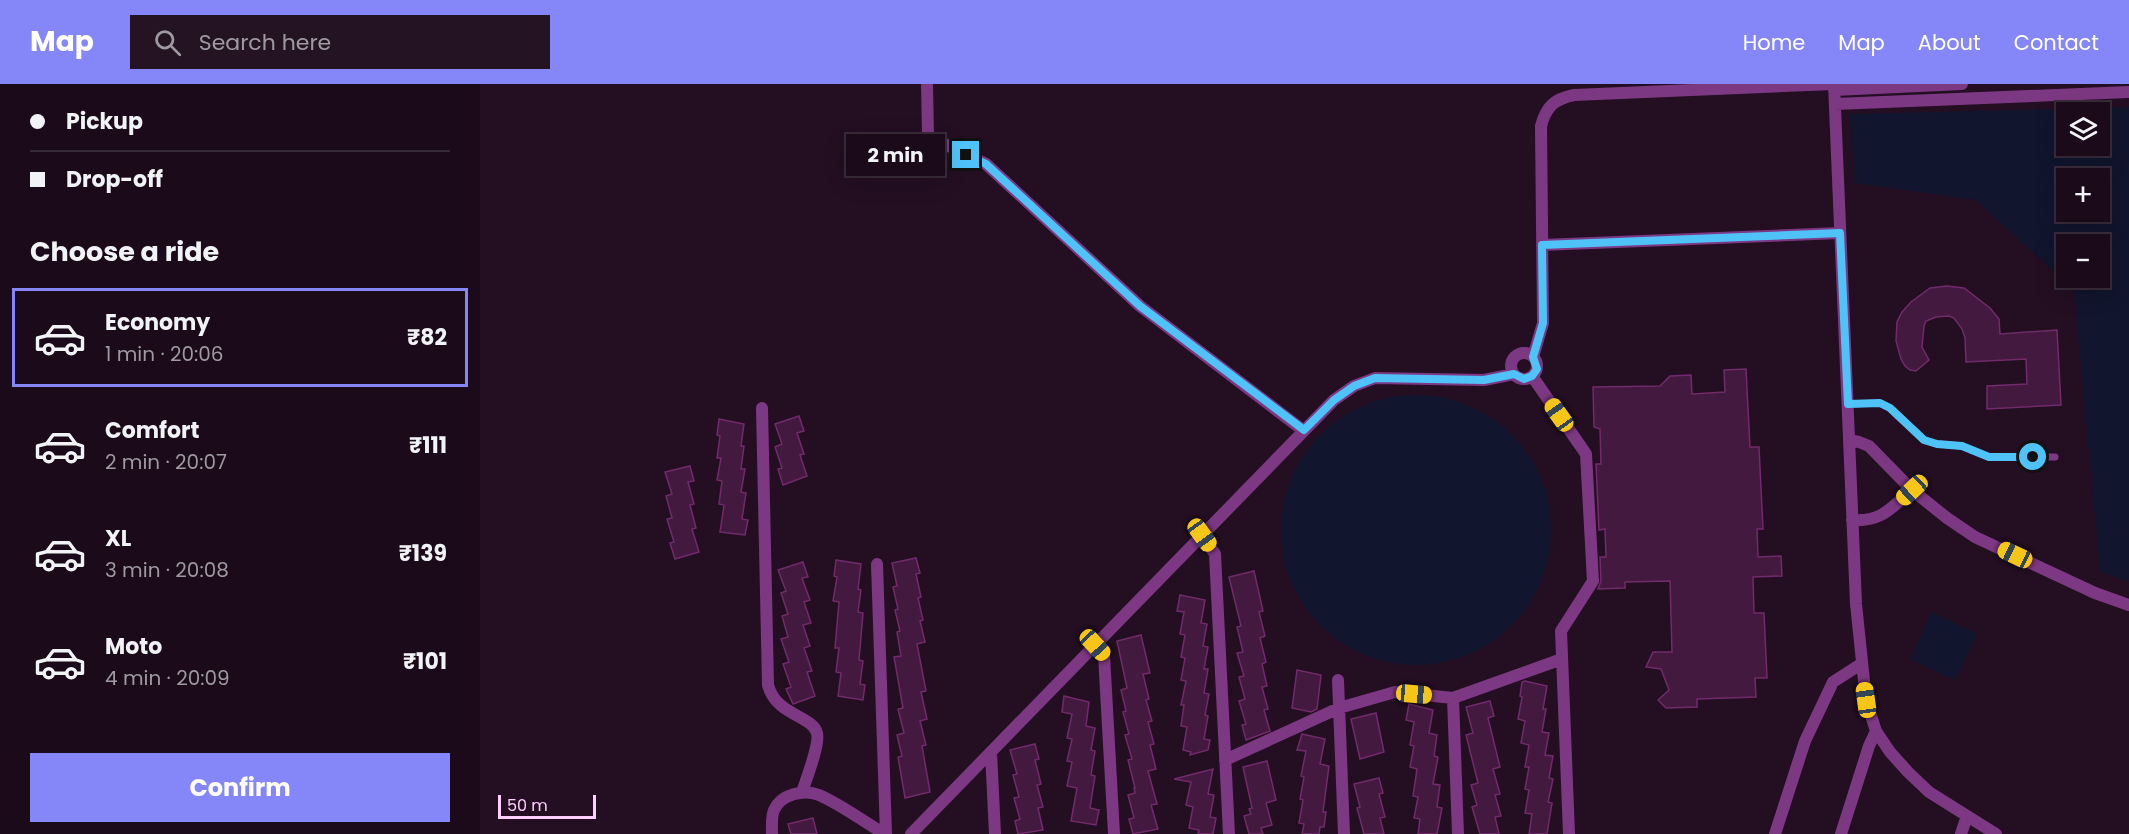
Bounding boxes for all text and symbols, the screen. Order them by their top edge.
search box [130,15,550,69]
text: Map [30,22,94,61]
icon: search [151,26,184,59]
text: Search here [199,27,331,58]
text: Home [1743,28,1805,57]
text: Map [1838,28,1885,57]
text: About [1918,28,1981,57]
text: Contact [2014,28,2099,57]
map controls [2056,102,2110,288]
button: layers [2056,102,2110,156]
text: Pickup [66,106,143,137]
callout: 2 min [846,134,945,176]
text: 2 min [867,141,924,169]
route end [952,141,979,168]
text: Drop-off [66,164,163,195]
button: + [2056,168,2110,222]
text: Choose a ride [30,233,219,270]
button: − [2056,234,2110,288]
text: Economy [105,307,210,338]
icon: car [33,311,87,365]
text: ₹82 [407,322,447,353]
text: 1 min · 20:06 [105,340,224,368]
car [1541,395,1577,435]
text: Comfort [105,415,199,446]
icon: car [33,419,87,473]
text: ₹111 [409,430,447,461]
route start [2019,443,2046,470]
text: 2 min · 20:07 [105,448,227,476]
car [1893,471,1931,509]
car [1184,515,1220,555]
text: XL [105,523,131,554]
icon: car [33,527,87,581]
text: ₹139 [399,538,447,569]
car [1995,539,2035,571]
text: 3 min · 20:08 [105,556,229,584]
car [1076,626,1114,664]
text: Moto [105,631,162,662]
icon: car [33,635,87,689]
text: ₹101 [403,646,447,677]
text: 4 min · 20:09 [105,664,230,692]
car [1855,681,1877,719]
car [1395,683,1433,705]
button: Confirm [30,753,450,822]
scale bar [498,792,596,820]
text: 50 m [507,794,548,817]

